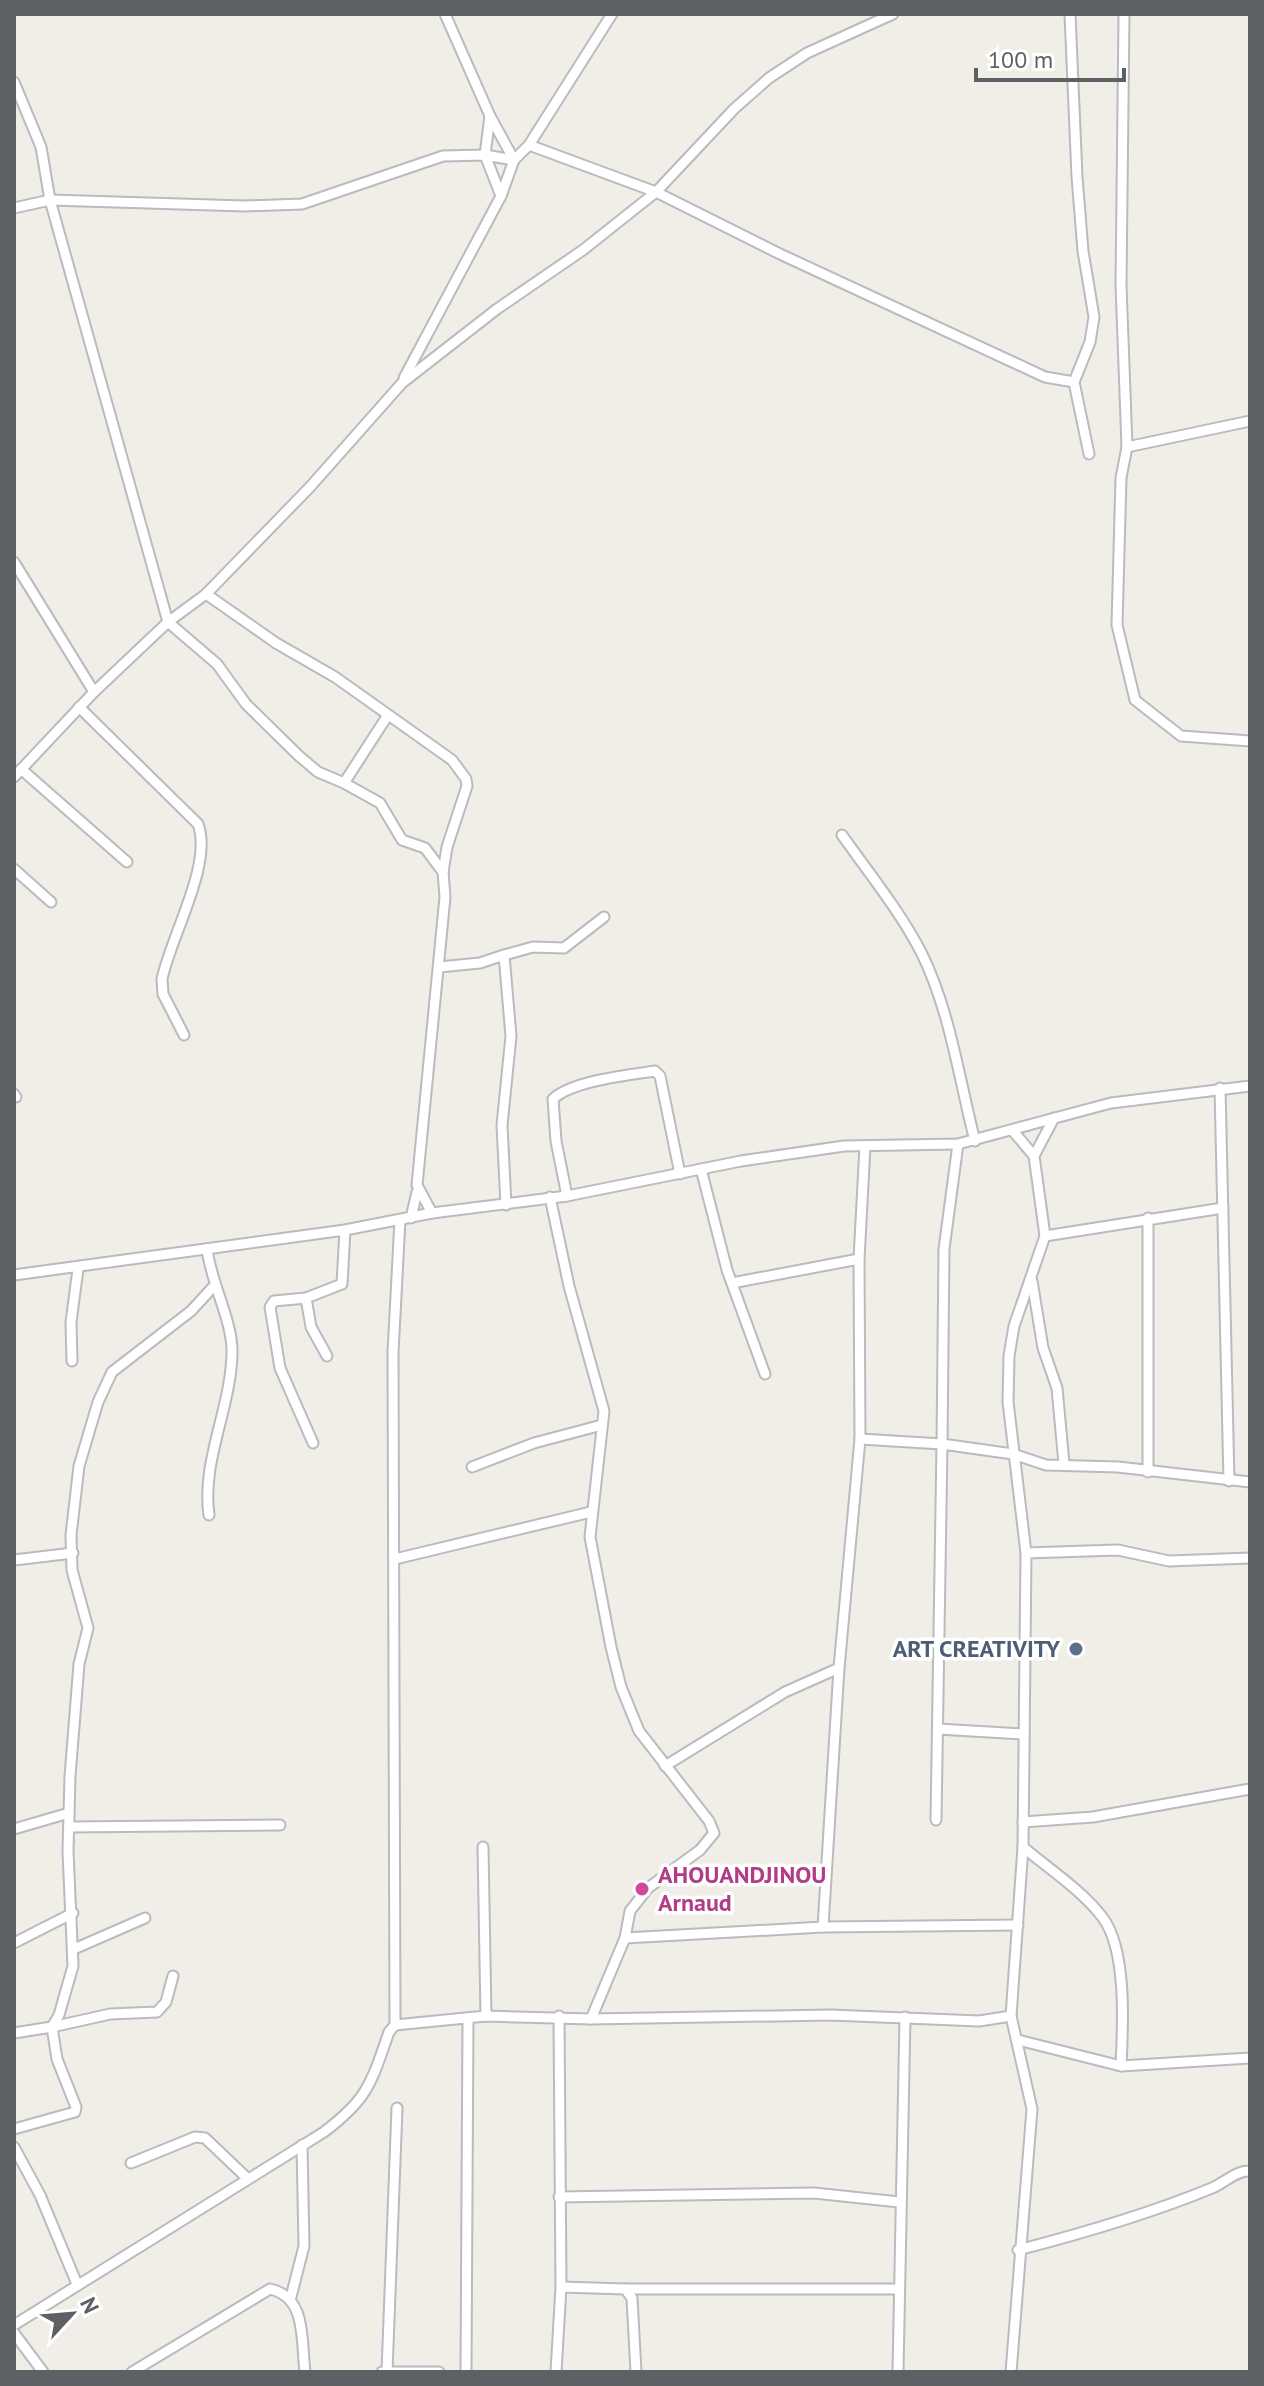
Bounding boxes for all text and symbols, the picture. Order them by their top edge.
scale bar [976,32,1124,82]
text: 100 m [988,44,1053,75]
place label: ART CREATIVITY [893,1633,1061,1664]
marker: ART CREATIVITY [1067,1640,1085,1658]
place label: AHOUANDJINOU Arnaud [658,1859,826,1918]
marker: AHOUANDJINOU Arnaud [633,1880,651,1898]
north arrow [32,2274,112,2354]
text: N [74,2293,106,2318]

